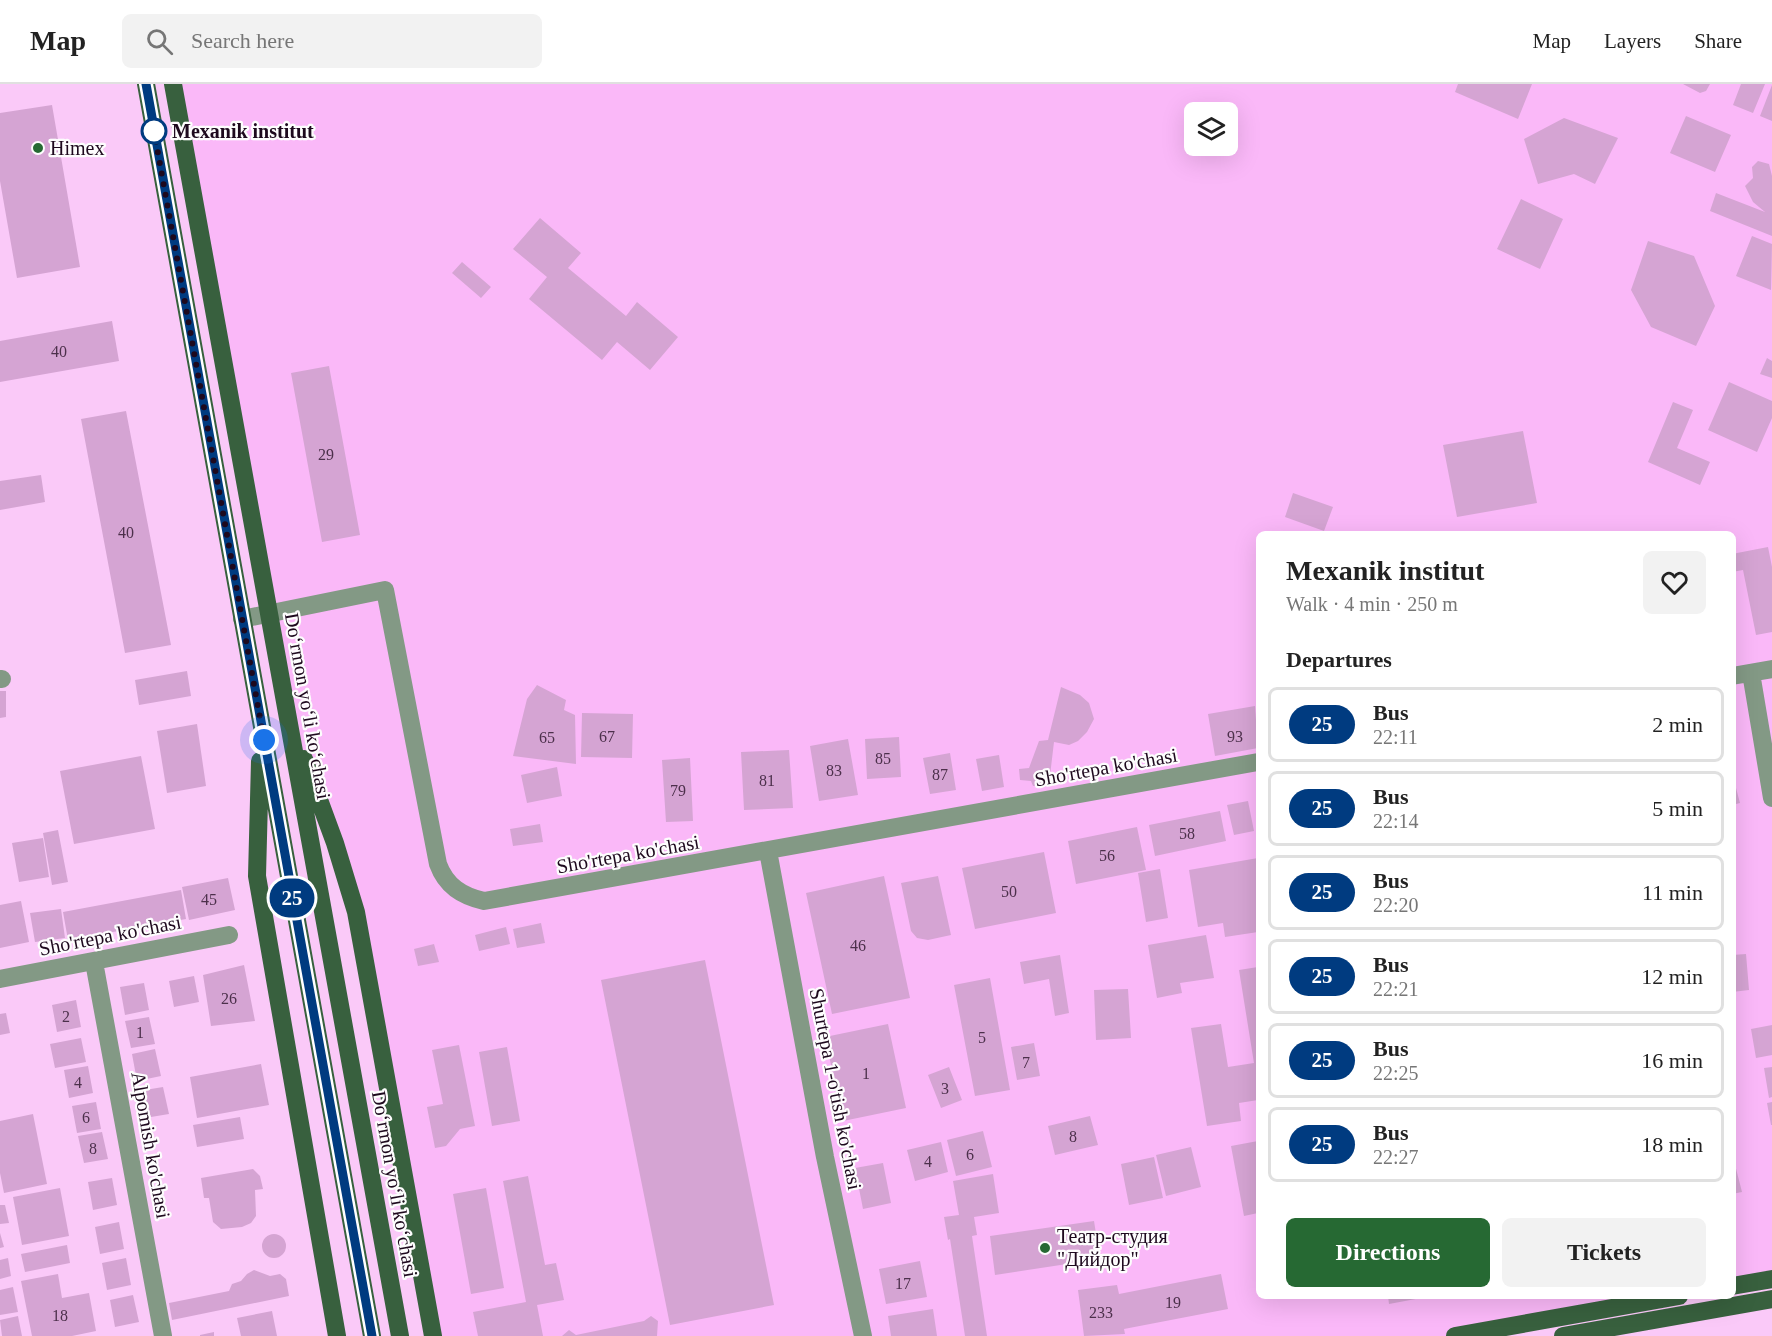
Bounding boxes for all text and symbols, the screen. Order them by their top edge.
search box [122,14,542,68]
text: Map [30,25,86,56]
icon: search [143,25,176,58]
text: Search here [191,28,294,53]
text: Map [1533,29,1571,53]
text: Layers [1604,29,1661,53]
text: Share [1694,29,1742,53]
map controls [1184,102,1238,156]
button: layers [1184,102,1238,156]
marker: Mexanik institut [141,118,167,144]
place label: Mexanik institut [172,120,314,142]
place label: Himex [50,137,104,159]
marker: Himex [31,141,45,155]
house number: 40 [51,343,67,360]
house number: 29 [318,446,334,463]
house number: 40 [118,524,134,541]
button: heart [1643,551,1706,614]
text: Mexanik institut [1286,555,1484,586]
text: Walk · 4 min · 250 m [1286,593,1458,615]
street label: Do‘rmon yo‘li ko‘chasi [280,611,335,802]
text: Departures [1286,647,1392,672]
text: Bus [1373,700,1408,725]
text: 25 [1312,712,1333,736]
text: 2 min [1652,712,1703,737]
your location [249,725,279,755]
text: 22:11 [1373,726,1418,748]
house number: 67 [599,728,615,745]
house number: 93 [1227,728,1243,745]
house number: 65 [539,729,555,746]
street label: Sho'rtepa ko'chasi [1033,744,1180,791]
house number: 85 [875,750,891,767]
house number: 83 [826,762,842,779]
house number: 87 [932,766,948,783]
house number: 81 [759,772,775,789]
house number: 79 [670,782,686,799]
text: Bus [1373,784,1408,809]
text: 25 [1312,796,1333,820]
text: 5 min [1652,796,1703,821]
text: 22:14 [1373,810,1419,832]
house number: 58 [1179,825,1195,842]
street label: Sho'rtepa ko'chasi [555,831,702,878]
house number: 56 [1099,847,1115,864]
text: Bus [1373,868,1408,893]
line badge: 25 [265,878,319,918]
text: 25 [1312,880,1333,904]
text: 11 min [1642,880,1703,905]
house number: 50 [1001,883,1017,900]
text: 25 [282,886,303,910]
house number: 45 [201,891,217,908]
text: 22:20 [1373,894,1419,916]
street label: Sho'rtepa ko'chasi [37,910,184,961]
house number: 46 [850,937,866,954]
text: Bus [1373,952,1408,977]
text: 25 [1312,964,1333,988]
text: 12 min [1641,964,1703,989]
text: 22:21 [1373,978,1419,1000]
street label: Shurtepa 1-o'tish ko'chasi [805,986,866,1192]
house number: 26 [221,990,237,1007]
house number: 2 [62,1008,70,1025]
house number: 1 [136,1024,144,1041]
house number: 5 [978,1029,986,1046]
text: Bus [1373,1036,1408,1061]
text: 25 [1312,1048,1333,1072]
text: 16 min [1641,1048,1703,1073]
house number: 7 [1022,1054,1030,1071]
text: 22:25 [1373,1062,1419,1084]
house number: 1 [862,1065,870,1082]
street label: Alpomish ko'chasi [126,1070,175,1221]
house number: 4 [74,1074,82,1091]
house number: 3 [941,1080,949,1097]
street label: Do‘rmon yo‘li ko‘chasi [367,1089,422,1280]
house number: 6 [82,1109,90,1126]
text: Bus [1373,1120,1408,1145]
house number: 8 [1069,1128,1077,1145]
text: 25 [1312,1132,1333,1156]
text: 18 min [1641,1132,1703,1157]
house number: 8 [89,1140,97,1157]
house number: 6 [966,1146,974,1163]
text: 22:27 [1373,1146,1419,1168]
house number: 4 [924,1153,932,1170]
button: Directions [1286,1218,1490,1287]
button: Tickets [1502,1218,1706,1287]
place label: Театр-студия "Дийдор" [1057,1225,1168,1271]
marker: Театр-студия "Дийдор" [1038,1241,1052,1255]
house number: 17 [895,1275,911,1292]
house number: 19 [1165,1294,1181,1311]
house number: 233 [1089,1304,1113,1321]
house number: 18 [52,1307,68,1324]

